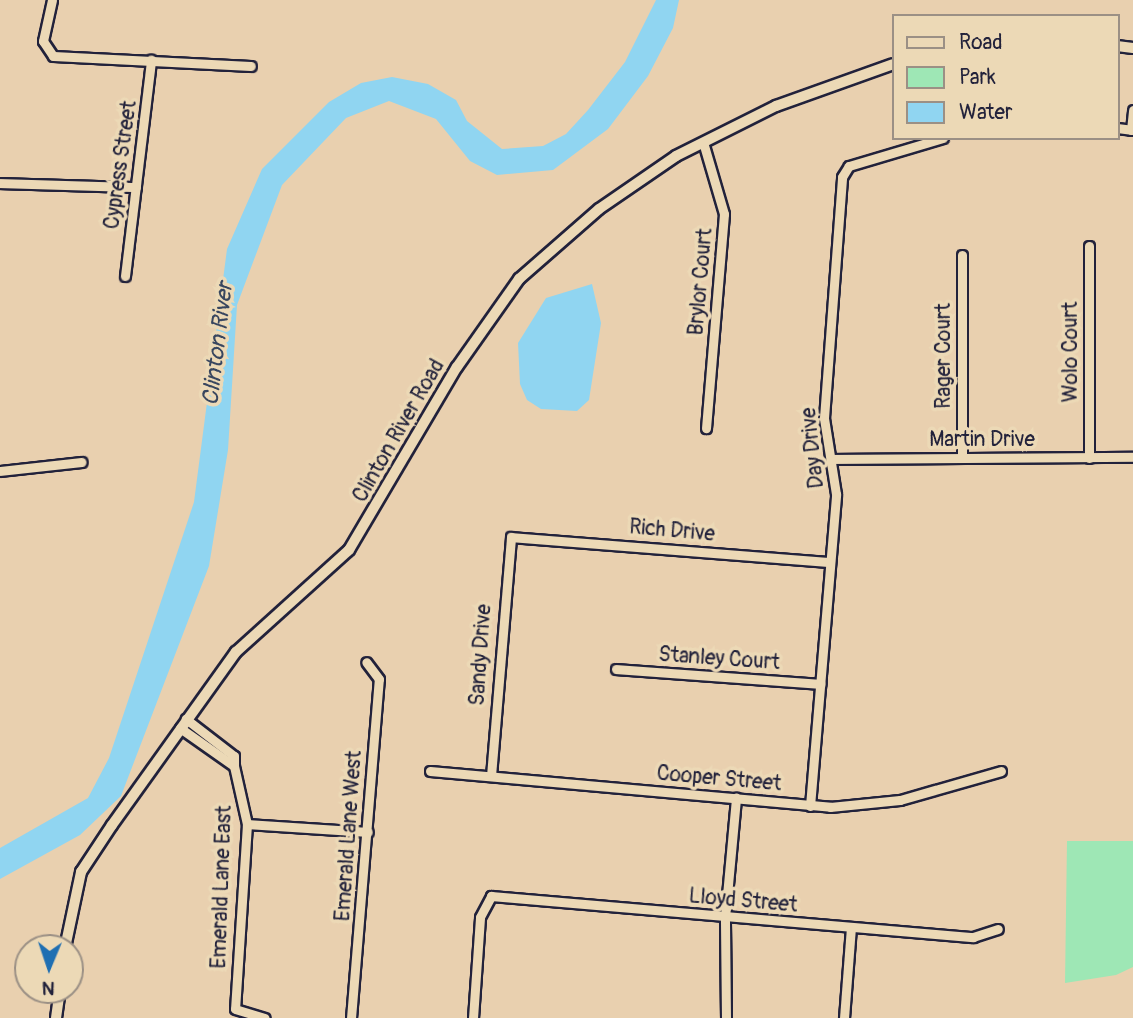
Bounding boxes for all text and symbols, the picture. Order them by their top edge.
legend [892,14,1119,140]
text: Road [959,29,1003,56]
text: Park [959,64,996,91]
street label: Cypress Street [100,99,142,231]
text: Water [959,99,1012,126]
street label: Brylor Court [684,227,718,337]
water label: Clinton River [197,281,239,407]
street label: Wolo Court [1058,302,1084,402]
street label: Rager Court [931,303,957,409]
street label: Clinton River Road [348,355,450,507]
street label: Day Drive [796,406,830,490]
street label: Martin Drive [929,427,1035,453]
street label: Rich Drive [628,515,716,547]
street label: Sandy Drive [465,603,497,707]
street label: Stanley Court [658,642,780,676]
street label: Emerald Lane West [330,750,368,922]
street label: Cooper Street [656,761,782,797]
street label: Emerald Lane East [207,805,237,969]
street label: Lloyd Street [688,884,798,918]
north arrow [14,934,84,1004]
text: N [42,976,55,1000]

